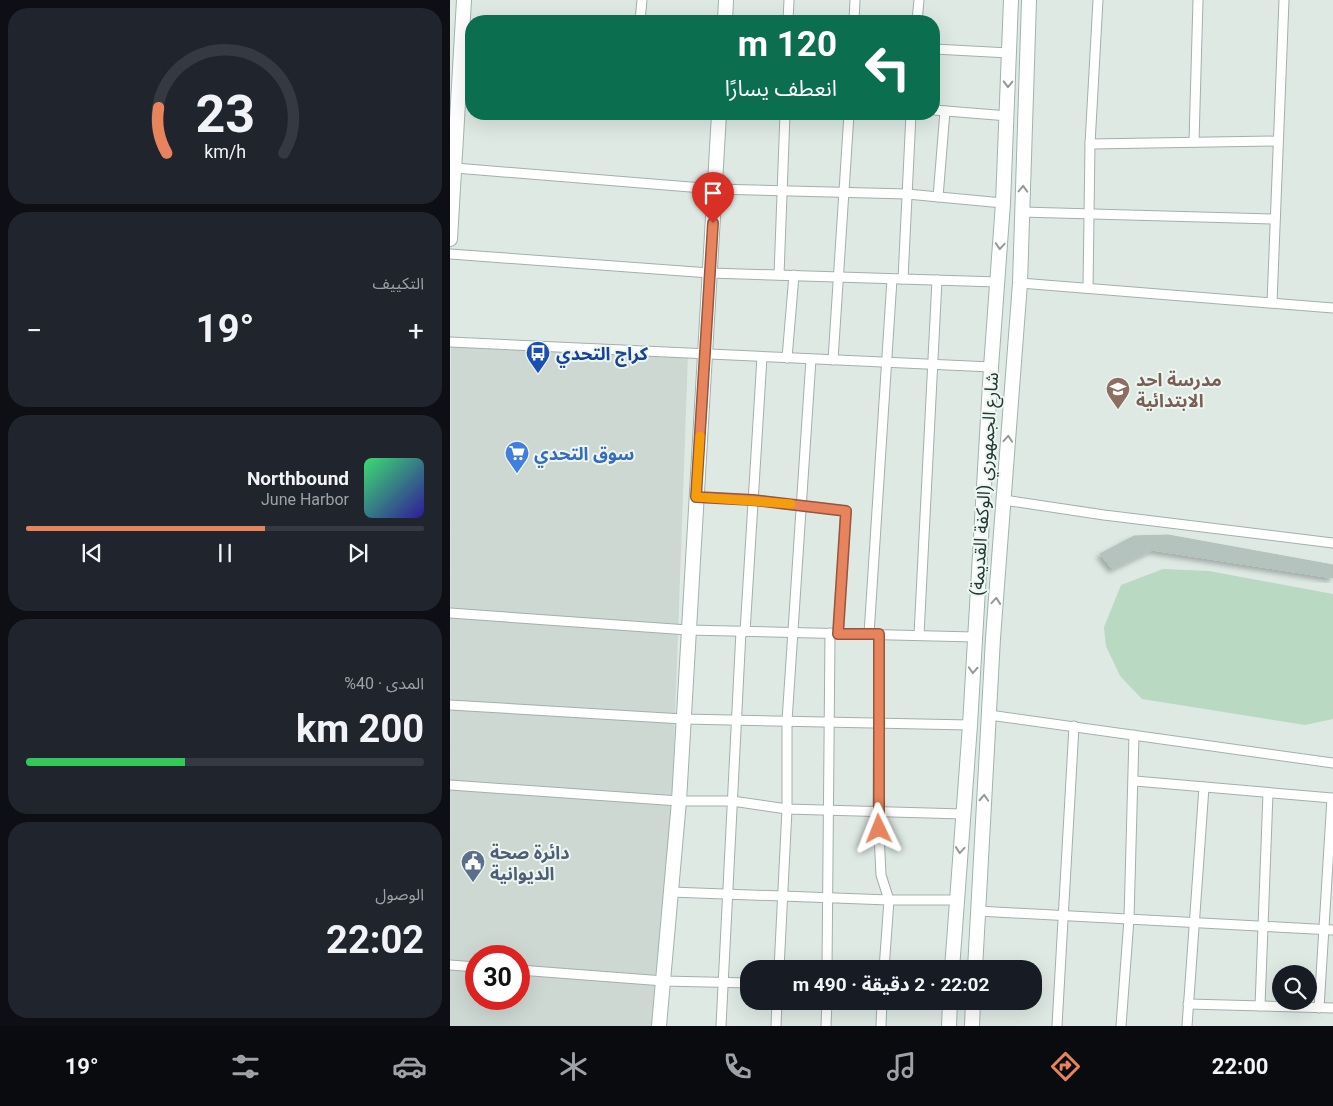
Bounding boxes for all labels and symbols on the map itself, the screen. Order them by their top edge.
one-way arrow [1003,80,1013,88]
pin [692,172,734,223]
one-way arrow [1018,185,1028,192]
one-way arrow [995,242,1006,250]
bus stop icon: كراج التحدي [525,340,551,374]
place label: كراج التحدي [556,343,649,368]
place label: مدرسة احد الابتدائية [1136,369,1222,411]
street label: شارع الجمهوري (الوكفة القديمة) [966,371,1006,597]
school or university icon: مدرسة احد الابتدائية [1105,376,1131,410]
one-way arrow [1003,434,1014,442]
supermarket icon: سوق التحدي [504,440,530,474]
place label: سوق التحدي [534,443,634,468]
one-way arrow [990,596,1001,604]
one-way arrow [967,666,978,674]
one-way arrow [979,793,990,801]
position arrow [852,802,904,854]
place label: دائرة صحة الديوانية [490,842,570,884]
one-way arrow [955,846,966,854]
public building icon: دائرة صحة الديوانية [460,849,486,883]
speed limit sign: 30 [465,945,530,1010]

